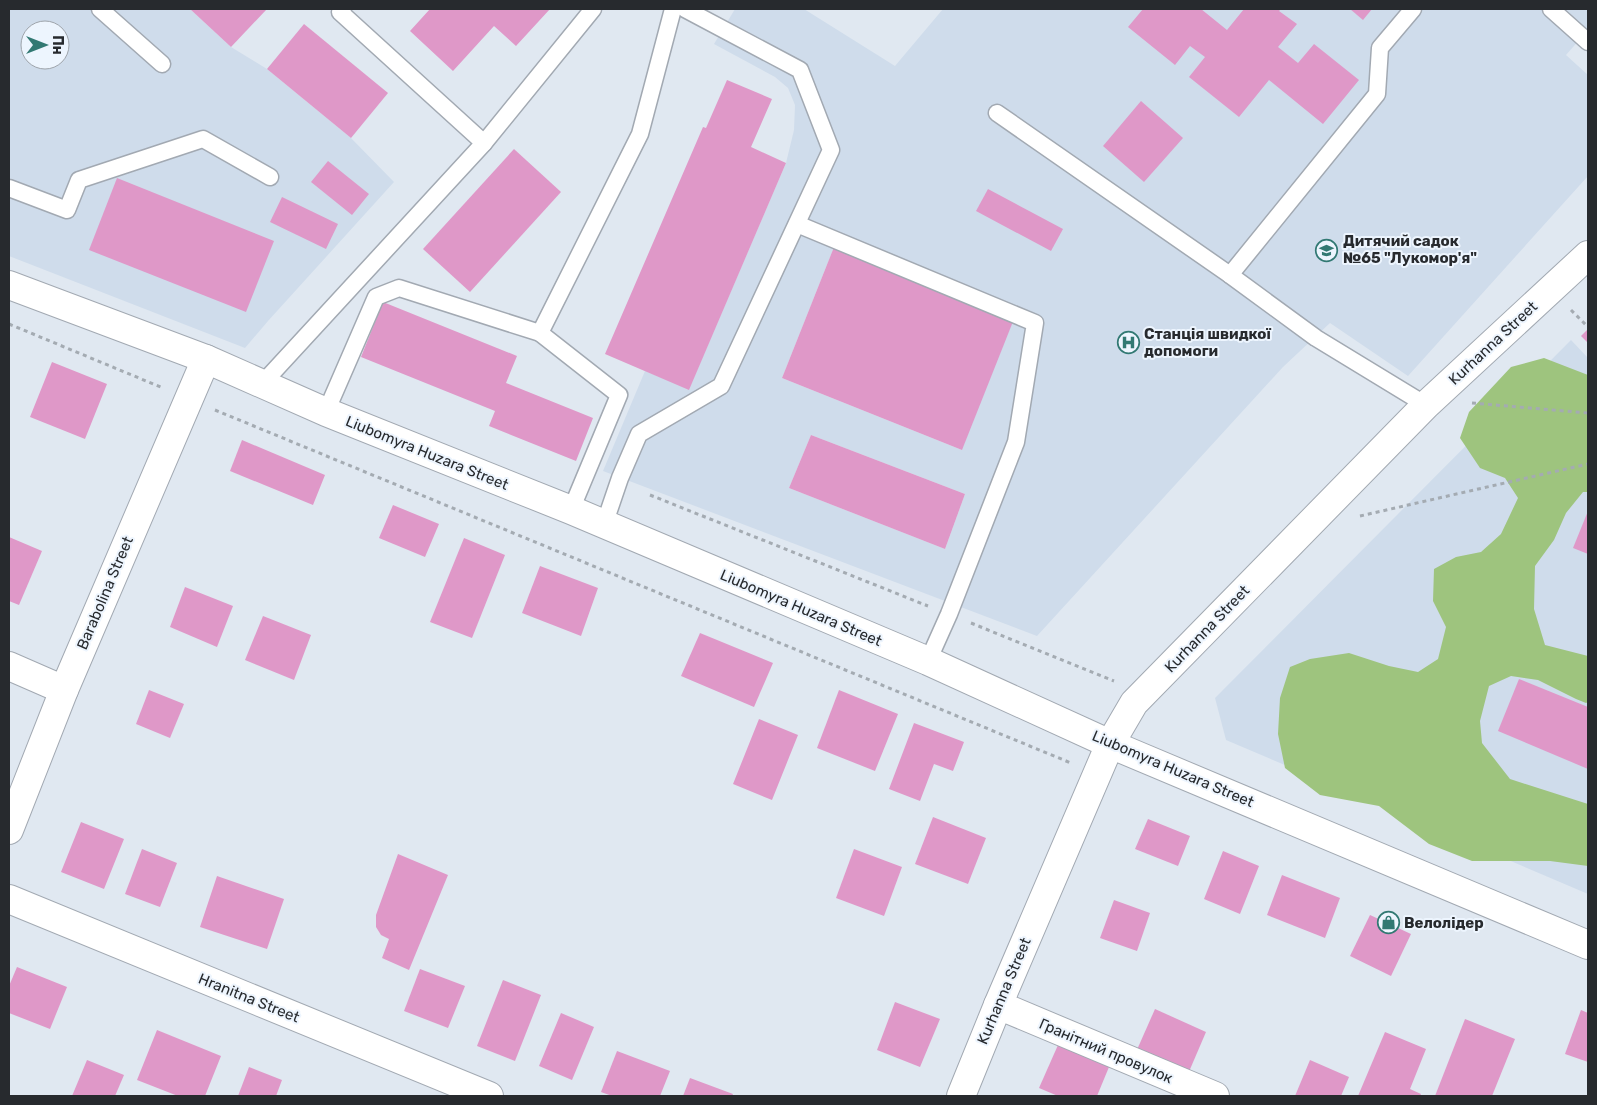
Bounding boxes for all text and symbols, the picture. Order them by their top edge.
north arrow [20,20,70,70]
text: Пн [49,35,66,55]
place label: Дитячий садок №65 "Лукомор'я" [1343,232,1477,267]
school or university icon: Дитячий садок №65 "Лукомор'я" [1315,238,1339,262]
street label: Kurhanna Street [1445,297,1541,389]
place label: Станція швидкої допомоги [1144,325,1271,360]
hospital icon: Станція швидкої допомоги [1116,331,1140,355]
street label: Liubomyra Huzara Street [343,412,511,494]
street label: Barabolina Street [73,534,137,652]
street label: Liubomyra Huzara Street [717,566,885,650]
street label: Kurhanna Street [1161,582,1253,676]
street label: Liubomyra Huzara Street [1089,727,1257,811]
shop icon: Велолідер [1376,911,1400,935]
place label: Велолідер [1404,914,1484,932]
street label: Kurhanna Street [973,935,1035,1047]
street label: Hranitna Street [196,970,302,1027]
street label: Гранітний провулок [1037,1015,1175,1087]

